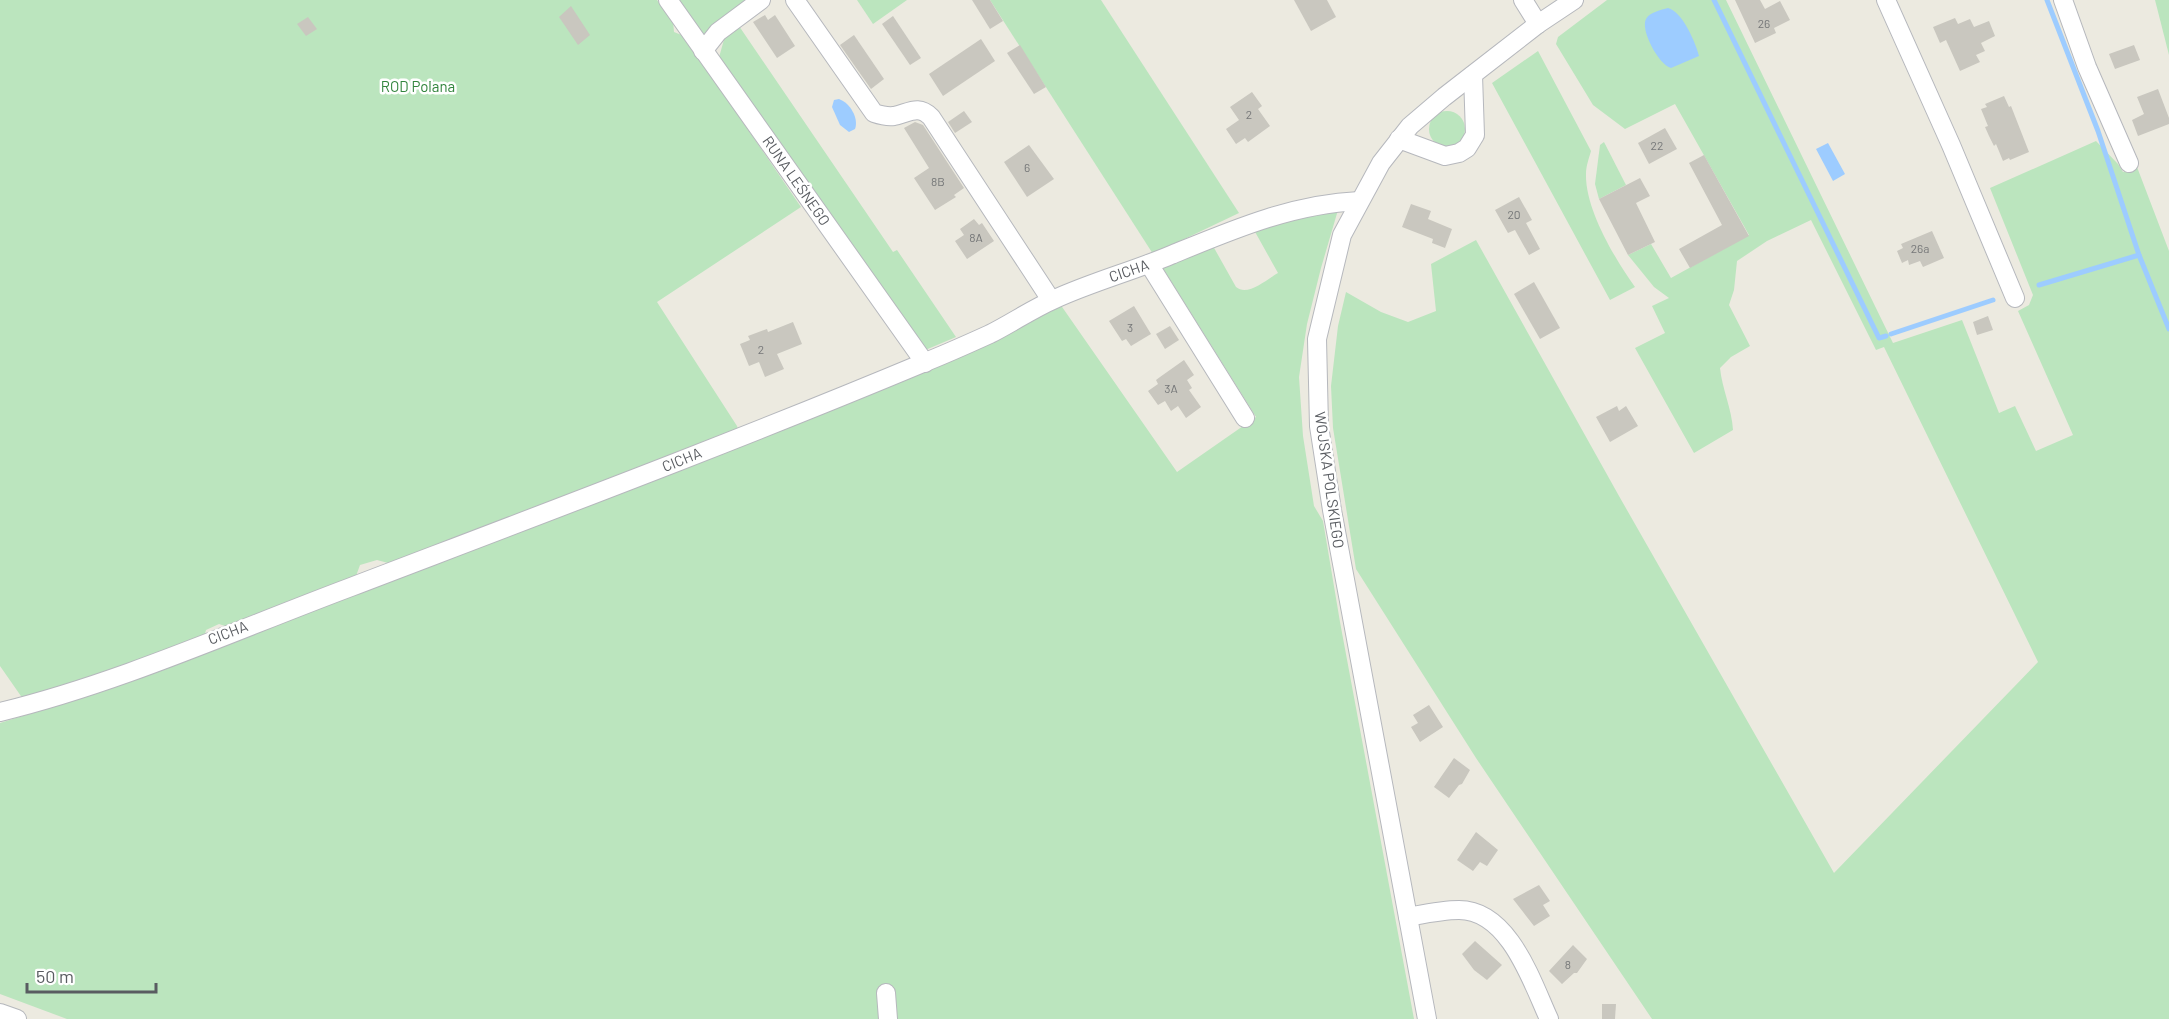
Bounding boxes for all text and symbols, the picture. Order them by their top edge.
house number: 26 [1758,16,1770,30]
park label: ROD Polana [381,77,455,95]
house number: 2 [1246,107,1252,121]
street label: RUNA LEŚNEGO [759,132,834,229]
house number: 22 [1651,138,1663,152]
house number: 6 [1024,160,1030,174]
house number: 8B [931,174,945,188]
house number: 20 [1507,207,1521,221]
house number: 8A [969,230,983,244]
house number: 26a [1911,241,1929,255]
street label: CICHA [1106,255,1151,285]
house number: 3 [1127,320,1133,334]
house number: 2 [758,342,764,356]
house number: 3A [1164,381,1178,395]
street label: WOJSKA POLSKIEGO [1311,410,1348,549]
street label: CICHA [659,443,704,475]
street label: CICHA [205,616,250,648]
scale bar [27,956,156,994]
house number: 8 [1565,957,1571,971]
text: 50 m [36,965,74,987]

